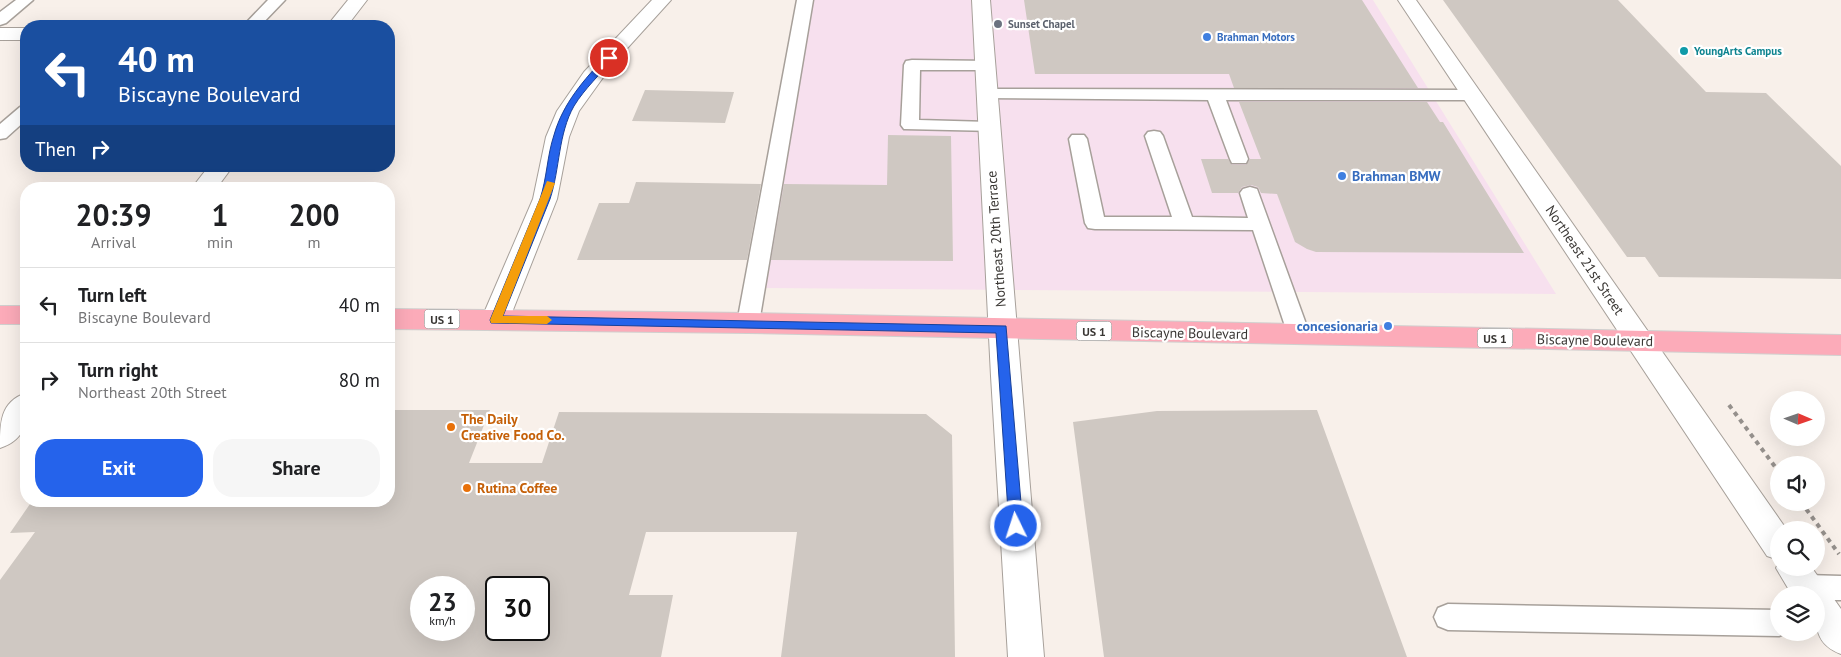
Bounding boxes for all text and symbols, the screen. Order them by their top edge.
place label: Sunset Chapel [1008,17,1076,31]
marker: Sunset Chapel [992,18,1004,30]
place label: Brahman Motors [1217,30,1295,44]
marker: Brahman Motors [1201,31,1213,43]
text: 40 m [118,36,195,82]
pin [588,37,630,79]
icon: left [35,40,100,105]
icon: arrive [595,44,623,72]
place label: YoungArts Campus [1693,44,1782,58]
marker: YoungArts Campus [1678,45,1690,57]
text: Biscayne Boulevard [118,80,301,108]
icon: right [86,135,114,163]
text: Then [35,137,76,161]
place label: Brahman BMW [1352,167,1442,185]
street label: Northeast 20th Terrace [982,170,1010,308]
marker: Brahman BMW [1336,170,1348,182]
text: 20:39 [75,195,152,234]
text: 1 [212,195,229,234]
text: 200 [288,195,340,234]
street label: Northeast 21st Street [1542,202,1628,318]
text: Arrival [91,232,136,252]
text: min [207,232,233,252]
text: m [308,232,321,252]
text: Turn left [78,283,147,307]
icon: left [35,291,63,319]
text: 40 m [339,293,380,317]
text: Biscayne Boulevard [78,307,211,327]
road number: US 1 [424,310,460,328]
place label: concesionaria [1297,317,1378,335]
marker: concesionaria [1382,320,1394,332]
road number: US 1 [1076,322,1112,341]
street label: Biscayne Boulevard [1132,323,1248,343]
road number: US 1 [1478,328,1512,348]
street label: Biscayne Boulevard [1537,330,1653,350]
text: Turn right [78,358,158,382]
icon: right [35,366,63,394]
text: 80 m [339,368,380,392]
text: Northeast 20th Street [78,382,227,402]
north arrow [1770,391,1825,446]
map controls [1770,391,1825,641]
place label: The Daily Creative Food Co. [461,410,565,444]
marker: The Daily Creative Food Co. [445,421,457,433]
button: Exit [35,439,203,497]
button: Share [213,439,380,497]
button: sound [1770,456,1825,511]
place label: Rutina Coffee [477,479,557,497]
marker: Rutina Coffee [461,482,473,494]
position arrow [989,499,1041,551]
button: search [1770,521,1825,576]
speed limit sign: 30 [485,576,550,641]
text: 23 [428,586,457,618]
button: layers [1770,586,1825,641]
text: km/h [429,613,456,628]

